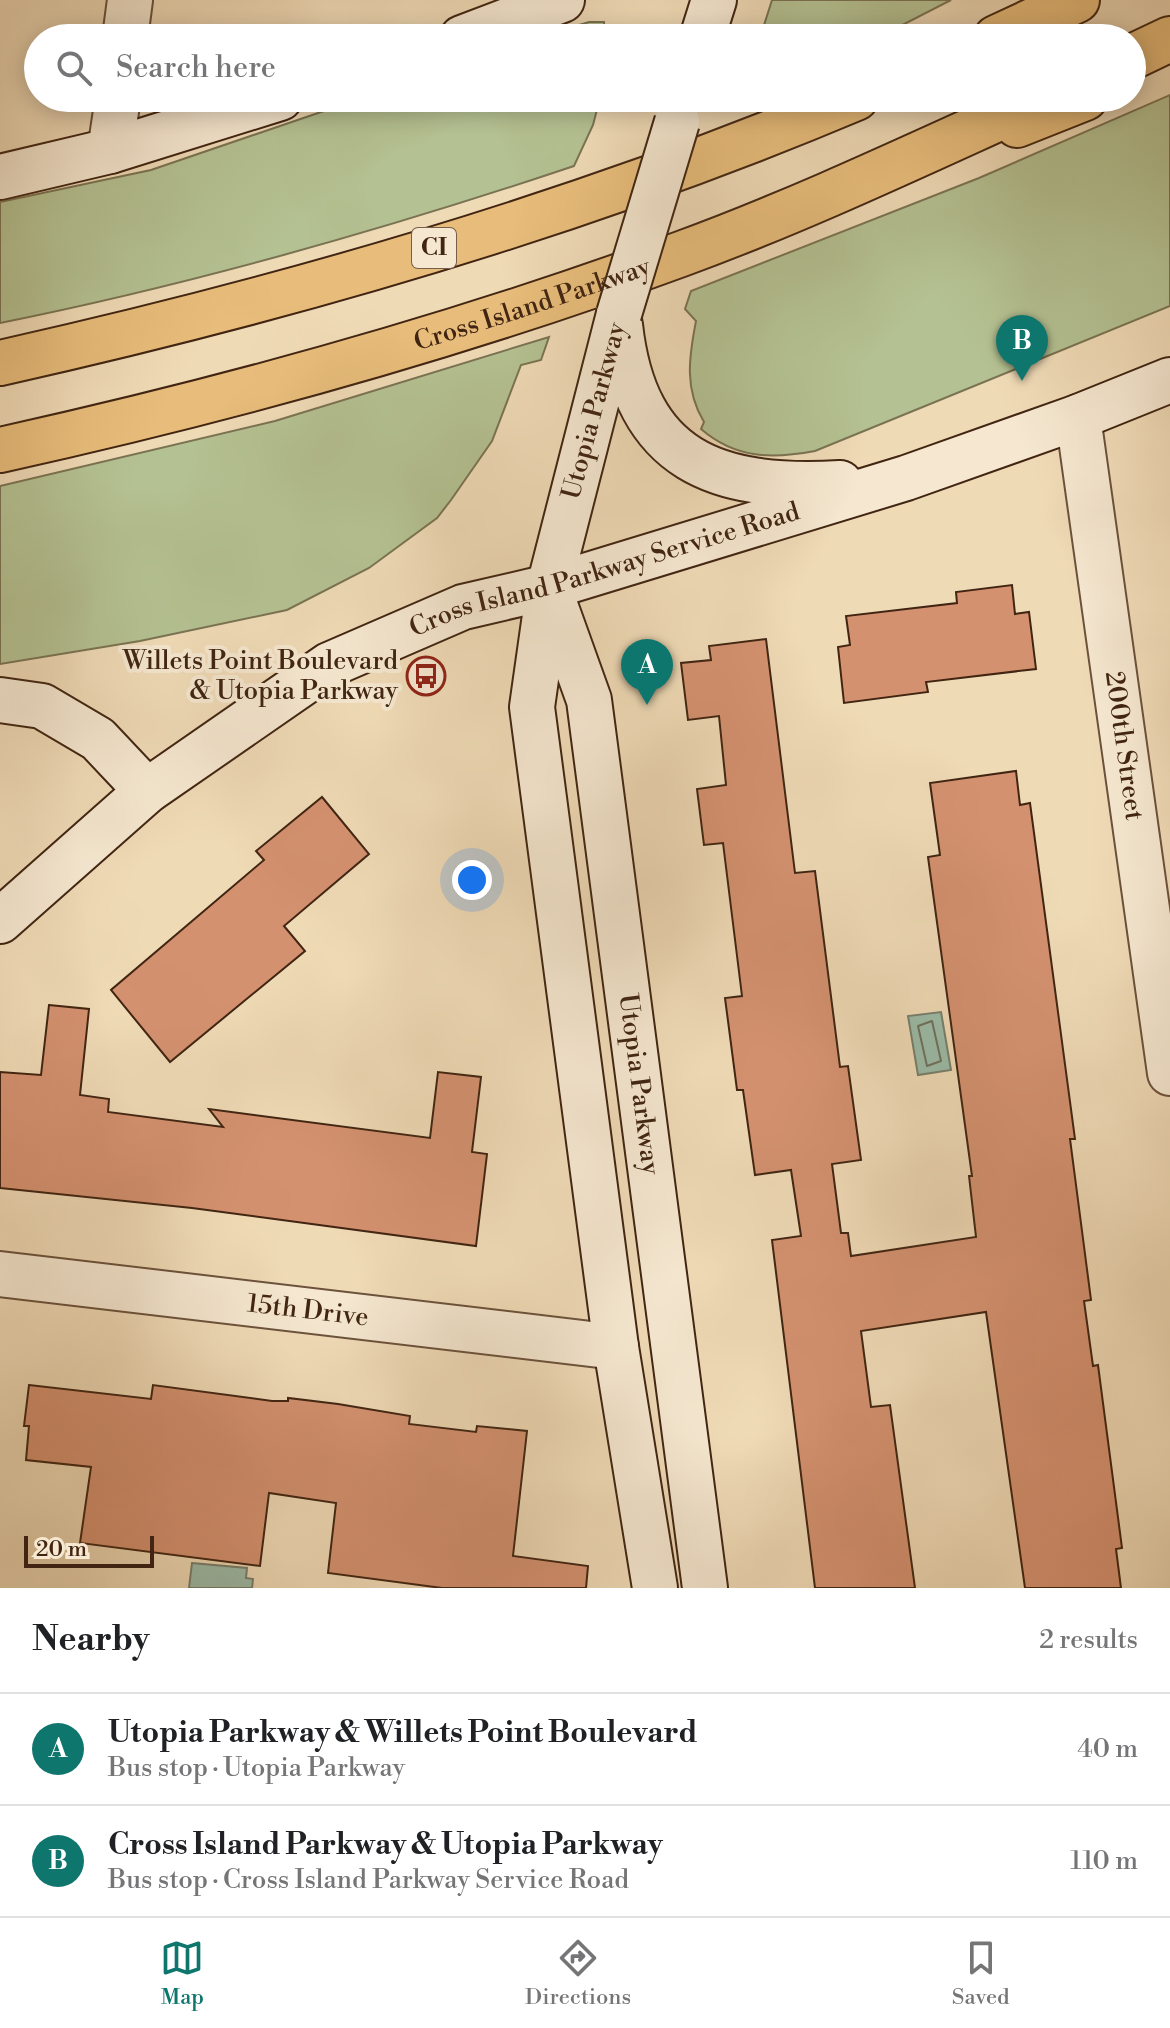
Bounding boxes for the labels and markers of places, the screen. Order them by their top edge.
pin: B [996,315,1048,381]
pin: A [621,639,673,705]
place label: Willets Point Boulevard & Utopia Parkway [122,645,398,707]
bus stop icon: Willets Point Boulevard & Utopia Parkway [405,655,447,697]

